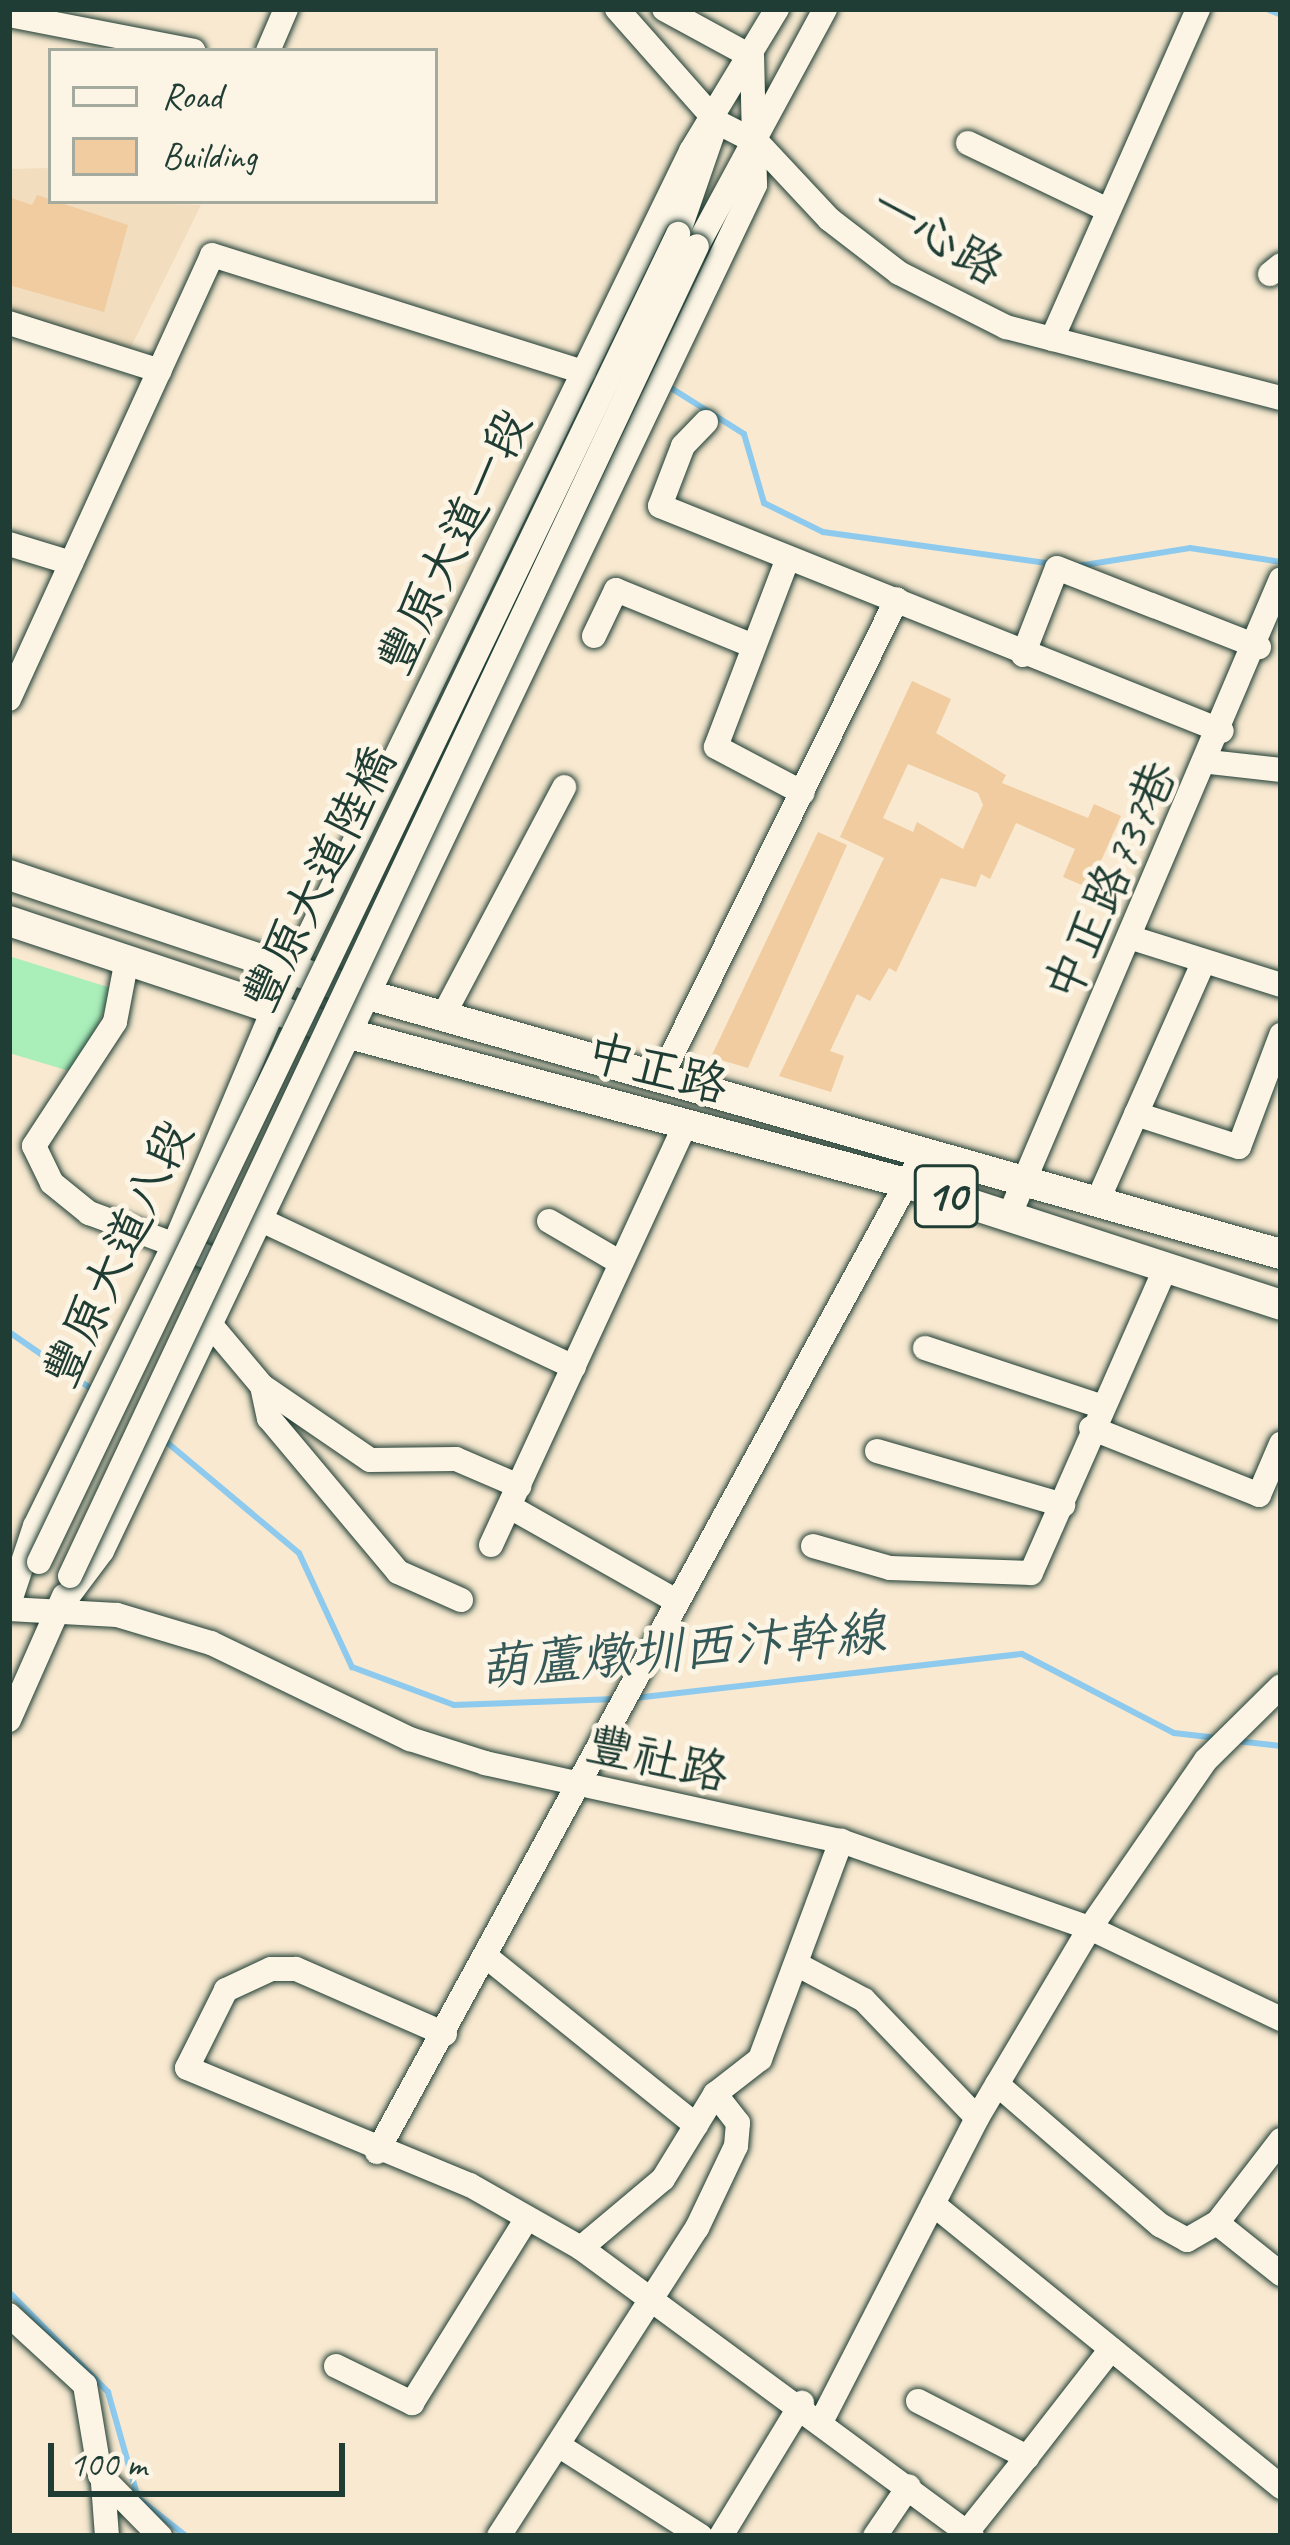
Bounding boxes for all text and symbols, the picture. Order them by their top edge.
legend [48,48,438,204]
text: Road [162,73,222,119]
text: Building [162,133,257,179]
street label: 一心路 [860,174,1014,298]
street label: 豐原大道一段 [365,400,543,684]
street label: 豐原大道陸橋 [230,737,408,1021]
street label: 中正路737巷 [1032,752,1190,1010]
street label: 中正路 [580,1023,734,1115]
street label: 豐原大道八段 [31,1111,205,1397]
road number: 10 [913,1157,979,1235]
water label: 葫蘆燉圳西汴幹線 [476,1602,888,1698]
street label: 豐社路 [580,1715,734,1803]
scale bar [54,2419,351,2493]
text: 100 m [69,2441,146,2487]

